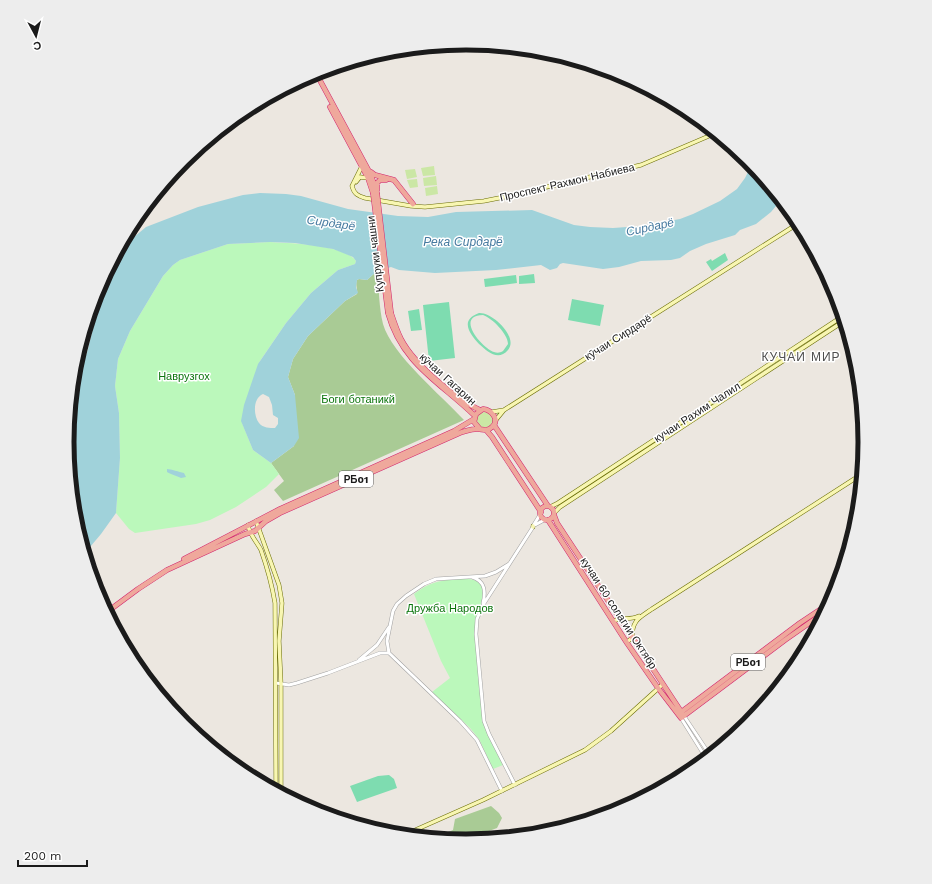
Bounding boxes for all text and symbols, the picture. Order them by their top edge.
north arrow [16,16,56,56]
text: С [32,38,42,52]
street label: Проспект Рахмон Набиева [498,160,637,204]
water label: Сирдарё [306,213,356,233]
street label: Купруки чашни [364,215,387,293]
water label: Сирдарё [625,215,676,239]
water label: Река Сирдарё [423,235,503,249]
street label: кӯчаи Сирдарё [582,312,654,363]
district label: КУЧАИ МИР [761,350,841,364]
street label: кӯчаи Гагарин [417,351,479,408]
park label: Наврузгох [158,370,210,383]
street label: кучаи Рахим Чалил [652,380,743,445]
park label: Боги ботаникй [321,393,395,406]
road number: РБ01 [339,471,373,487]
street label: кучаи 60 солагии Октябр [578,555,660,672]
park label: Дружба Народов [407,602,494,615]
road number: РБ01 [731,654,765,670]
scale bar [18,842,87,868]
text: 200 m [24,849,61,863]

